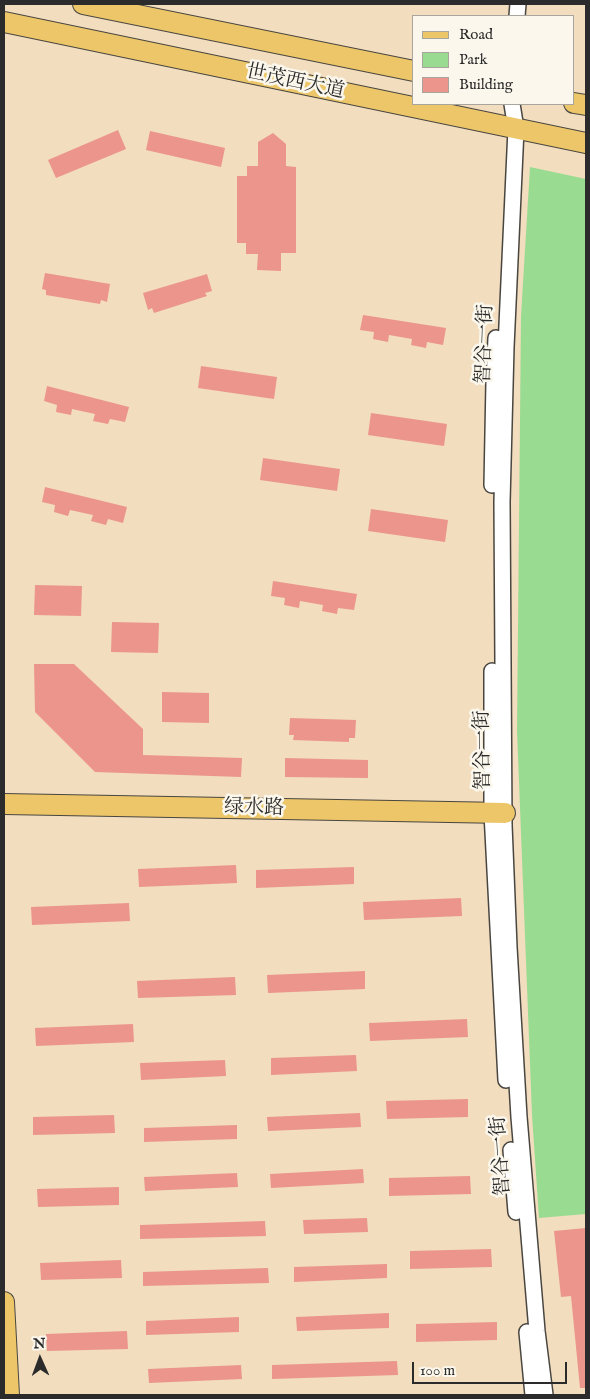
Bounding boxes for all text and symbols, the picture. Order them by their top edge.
legend [412,15,575,105]
text: Road [459,25,493,44]
text: Park [459,50,488,69]
street label: 世茂西大道 [244,61,346,105]
text: Building [459,75,513,94]
street label: 智谷一街 [473,304,499,384]
street label: 智谷一街 [471,710,497,790]
street label: 绿水路 [224,796,284,822]
street label: 智谷一街 [487,1115,517,1197]
north arrow [15,1334,65,1384]
text: N [33,1335,46,1353]
scale bar [415,1352,570,1384]
text: 100 m [420,1361,455,1380]

